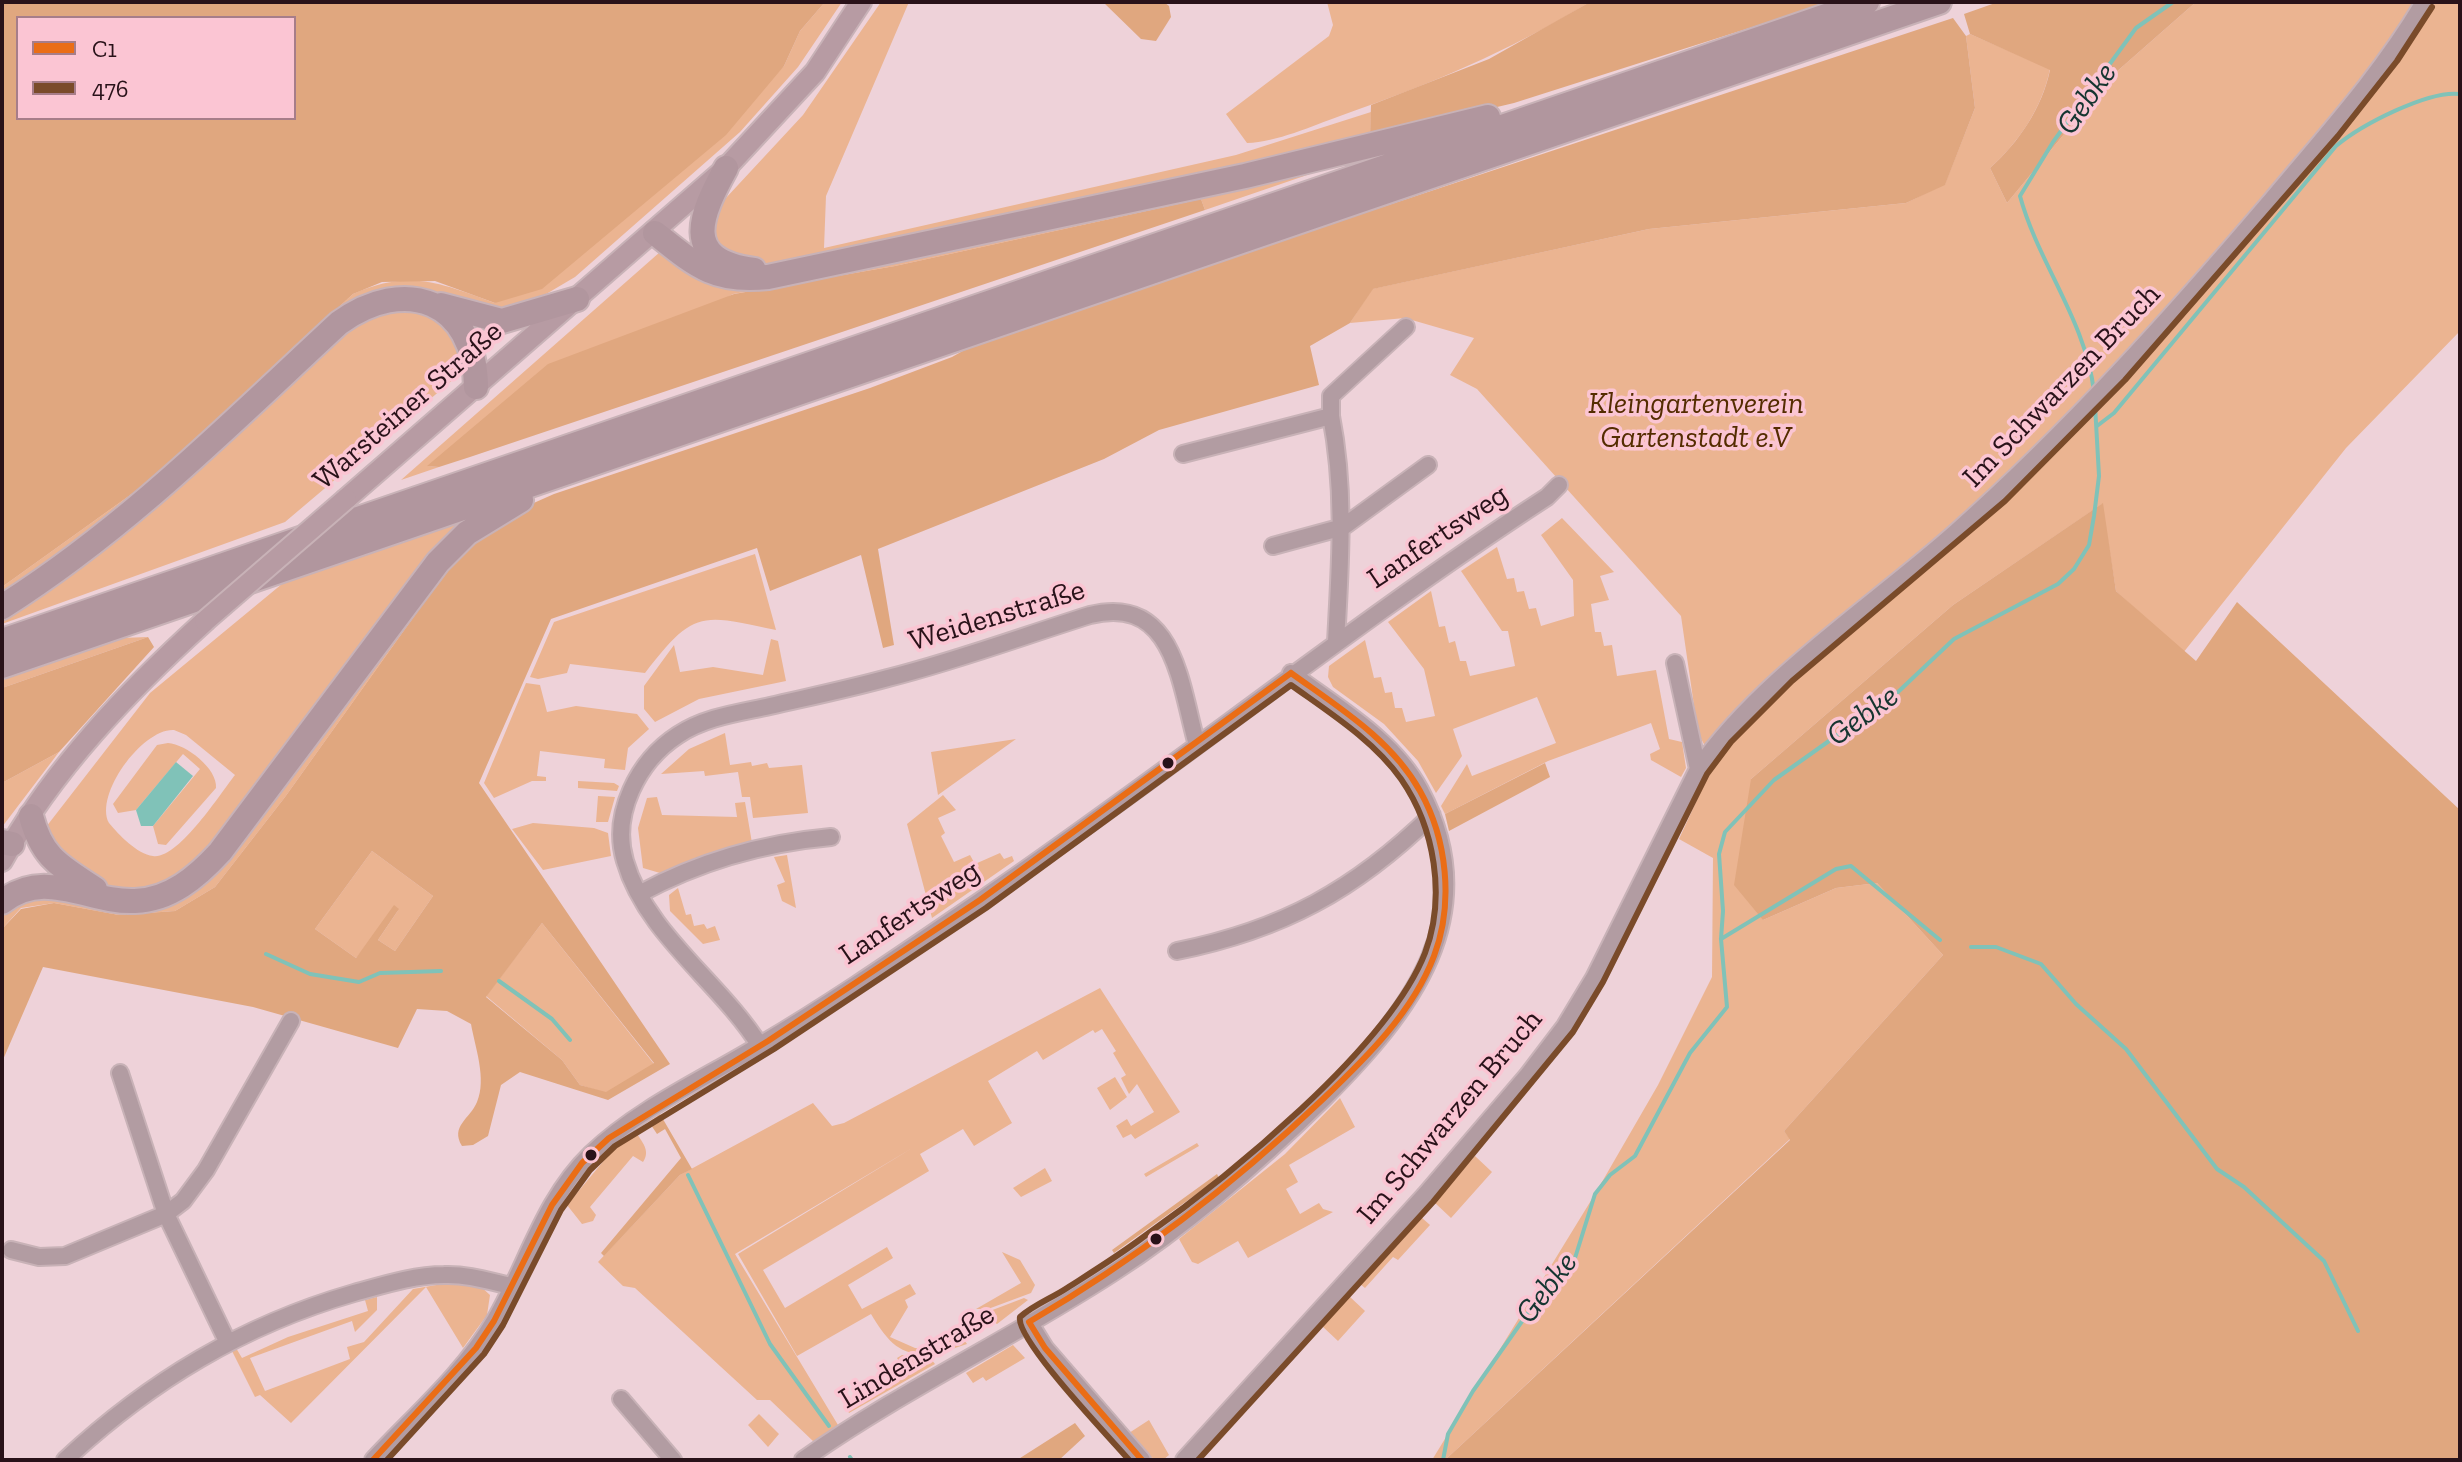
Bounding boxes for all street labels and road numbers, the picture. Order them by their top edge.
street label: Im Schwarzen Bruch [1956,277,2168,495]
street label: Warsteiner Straße [306,314,510,498]
street label: Lanfertsweg [1361,477,1515,597]
street label: Weidenstraße [905,572,1089,660]
street label: Lanfertsweg [833,853,987,973]
street label: Im Schwarzen Bruch [1350,1002,1550,1232]
street label: Lindenstraße [833,1297,1001,1417]

